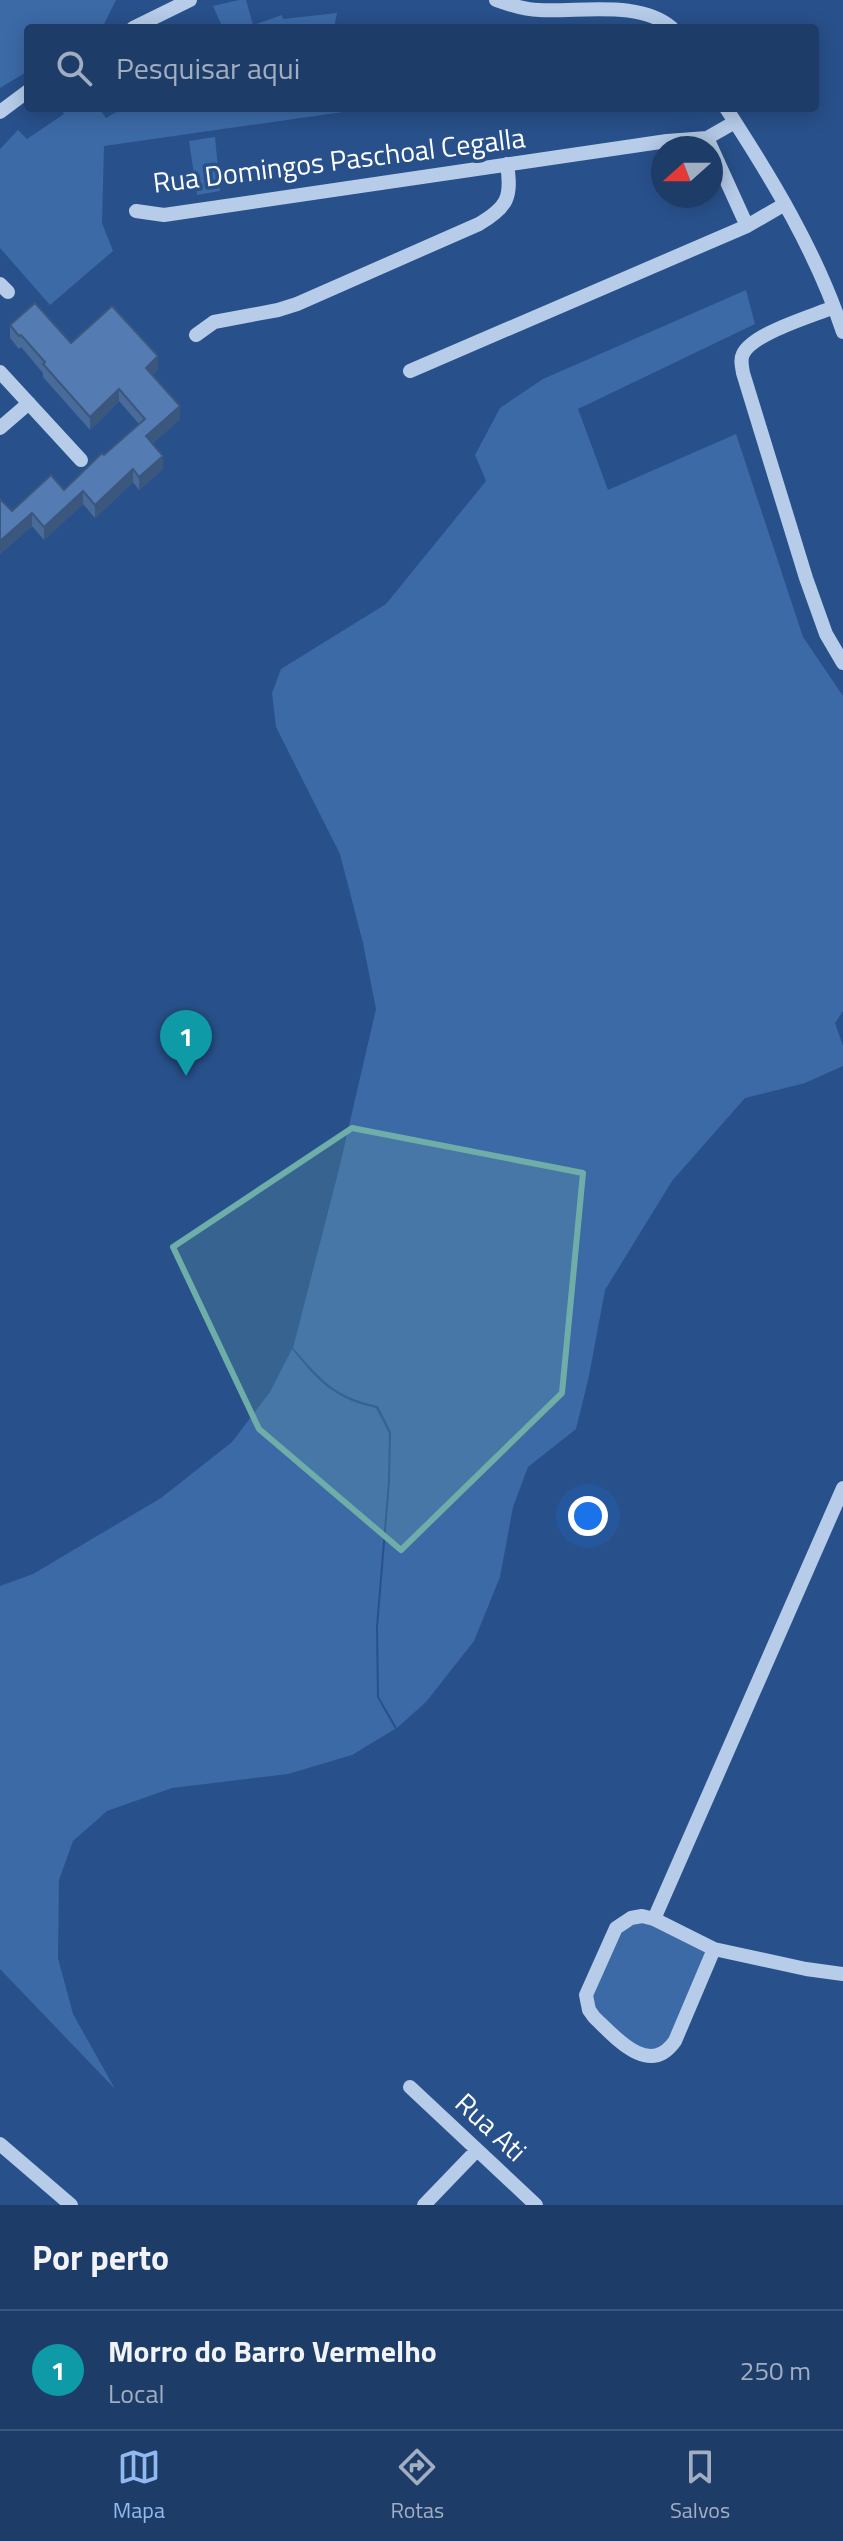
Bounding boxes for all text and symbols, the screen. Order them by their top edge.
search box [24,24,819,112]
text: Pesquisar aqui [116,45,300,91]
icon: search [52,46,96,90]
street label: Rua Domingos Paschoal Cegalla [150,115,527,204]
north arrow [651,136,723,208]
pin: 1 [160,1010,212,1076]
your location [568,1496,608,1536]
street label: Rua Ati [446,2082,537,2171]
text: Por perto [32,2231,169,2283]
text: Morro do Barro Vermelho [108,2328,437,2374]
text: 1 [51,2351,65,2390]
text: 250 m [740,2351,811,2390]
text: Local [108,2374,164,2413]
tab: Mapa [113,2445,165,2527]
tab: Rotas [390,2445,444,2527]
tab: Salvos [670,2445,730,2527]

